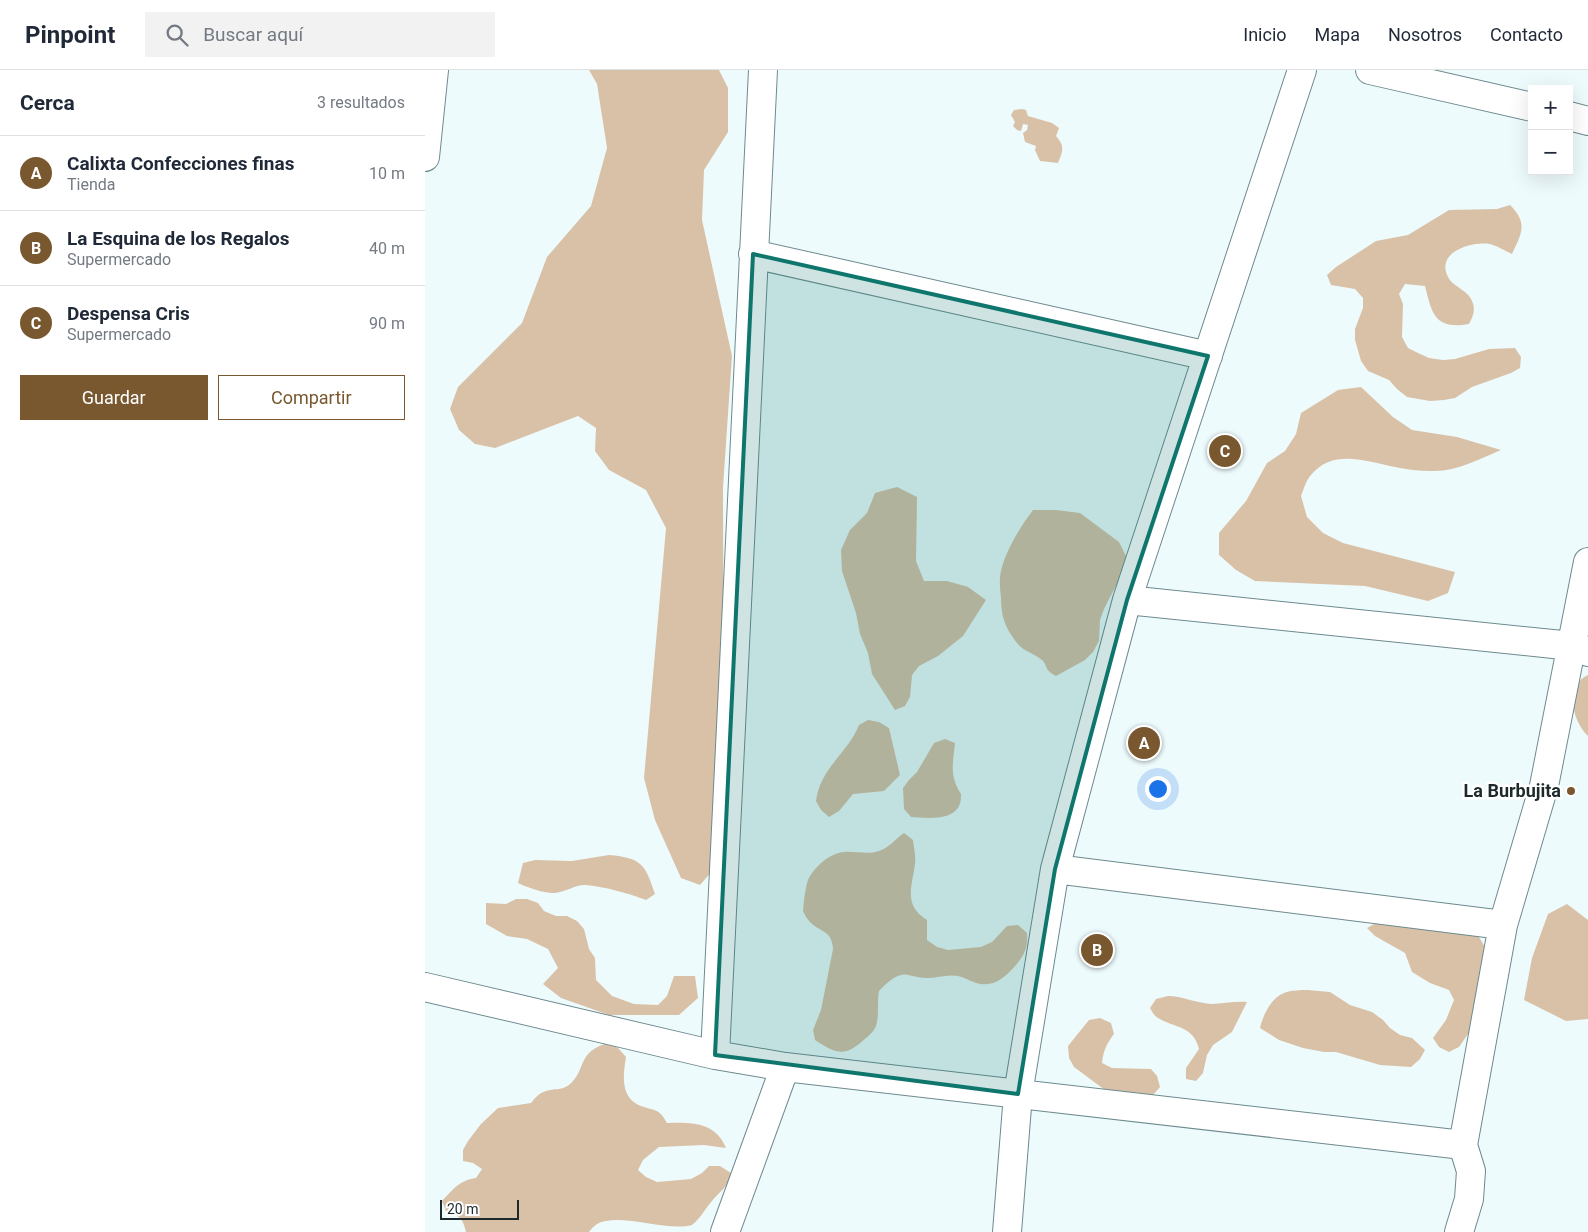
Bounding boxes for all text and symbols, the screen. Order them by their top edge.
search box [145,12,495,57]
text: Pinpoint [25,21,115,49]
icon: search [163,21,191,49]
text: Buscar aquí [203,23,303,46]
text: Inicio [1243,24,1287,45]
text: Mapa [1315,24,1360,45]
text: Nosotros [1388,24,1462,45]
text: Contacto [1490,24,1563,45]
map controls [1528,85,1573,175]
button: + [1528,85,1573,130]
text: Cerca [20,91,75,115]
text: 3 resultados [317,93,405,112]
button: − [1528,130,1573,175]
text: Calixta Confecciones finas [67,152,294,175]
text: A [31,164,41,183]
text: 10 m [369,164,405,183]
text: Tienda [67,175,115,194]
text: La Esquina de los Regalos [67,227,289,250]
text: B [31,239,41,258]
text: 40 m [369,239,405,258]
text: Supermercado [67,250,171,269]
text: Despensa Cris [67,302,190,325]
text: C [31,314,41,333]
text: 90 m [369,314,405,333]
text: Supermercado [67,325,171,344]
button: Guardar [20,375,208,420]
button: Compartir [218,375,405,420]
pin: C [1209,432,1241,470]
pin: A [1128,724,1160,762]
your location [1145,776,1171,802]
place label: La Burbujita [1464,780,1561,801]
marker: La Burbujita [1565,785,1577,797]
pin: B [1081,931,1113,969]
scale bar [440,1197,519,1220]
text: 20 m [447,1201,479,1217]

